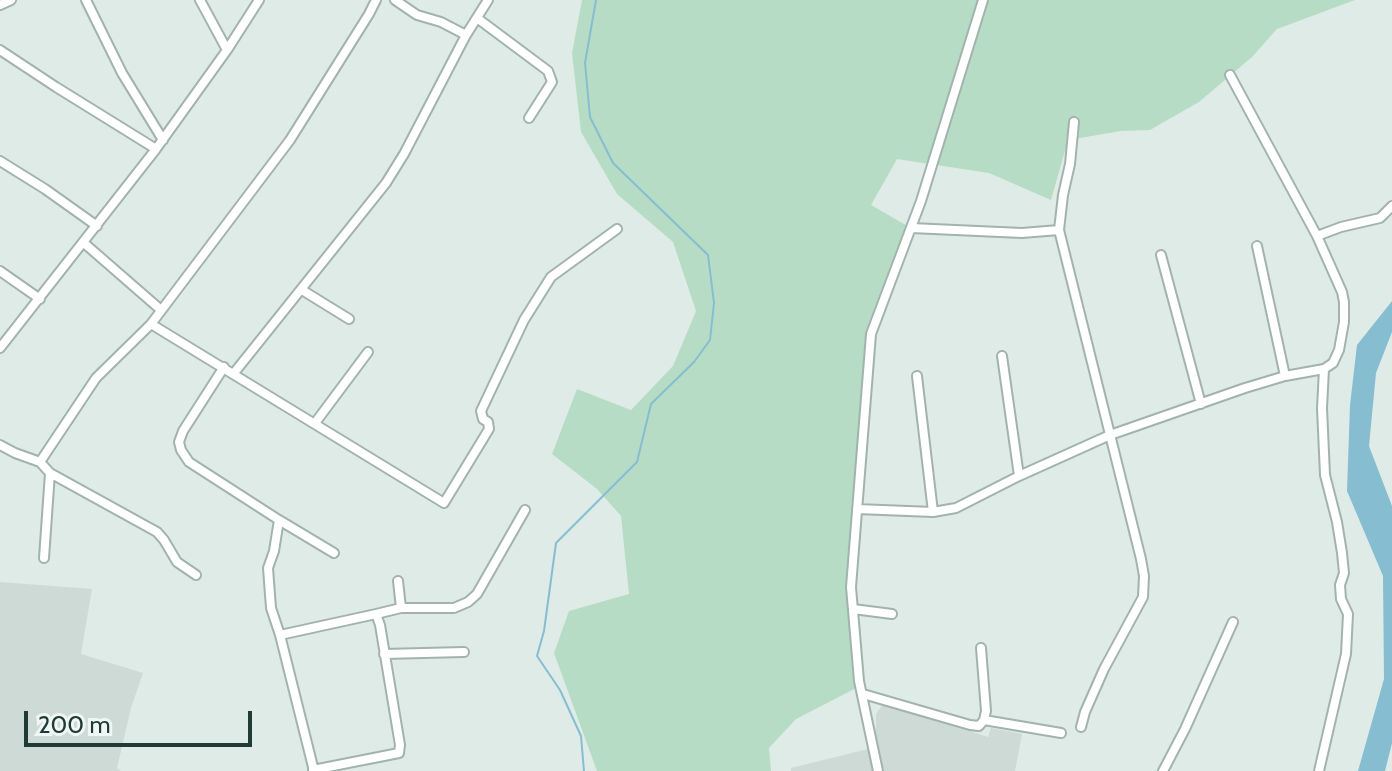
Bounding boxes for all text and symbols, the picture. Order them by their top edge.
scale bar [28,695,256,745]
text: 200 m [38,710,111,739]

